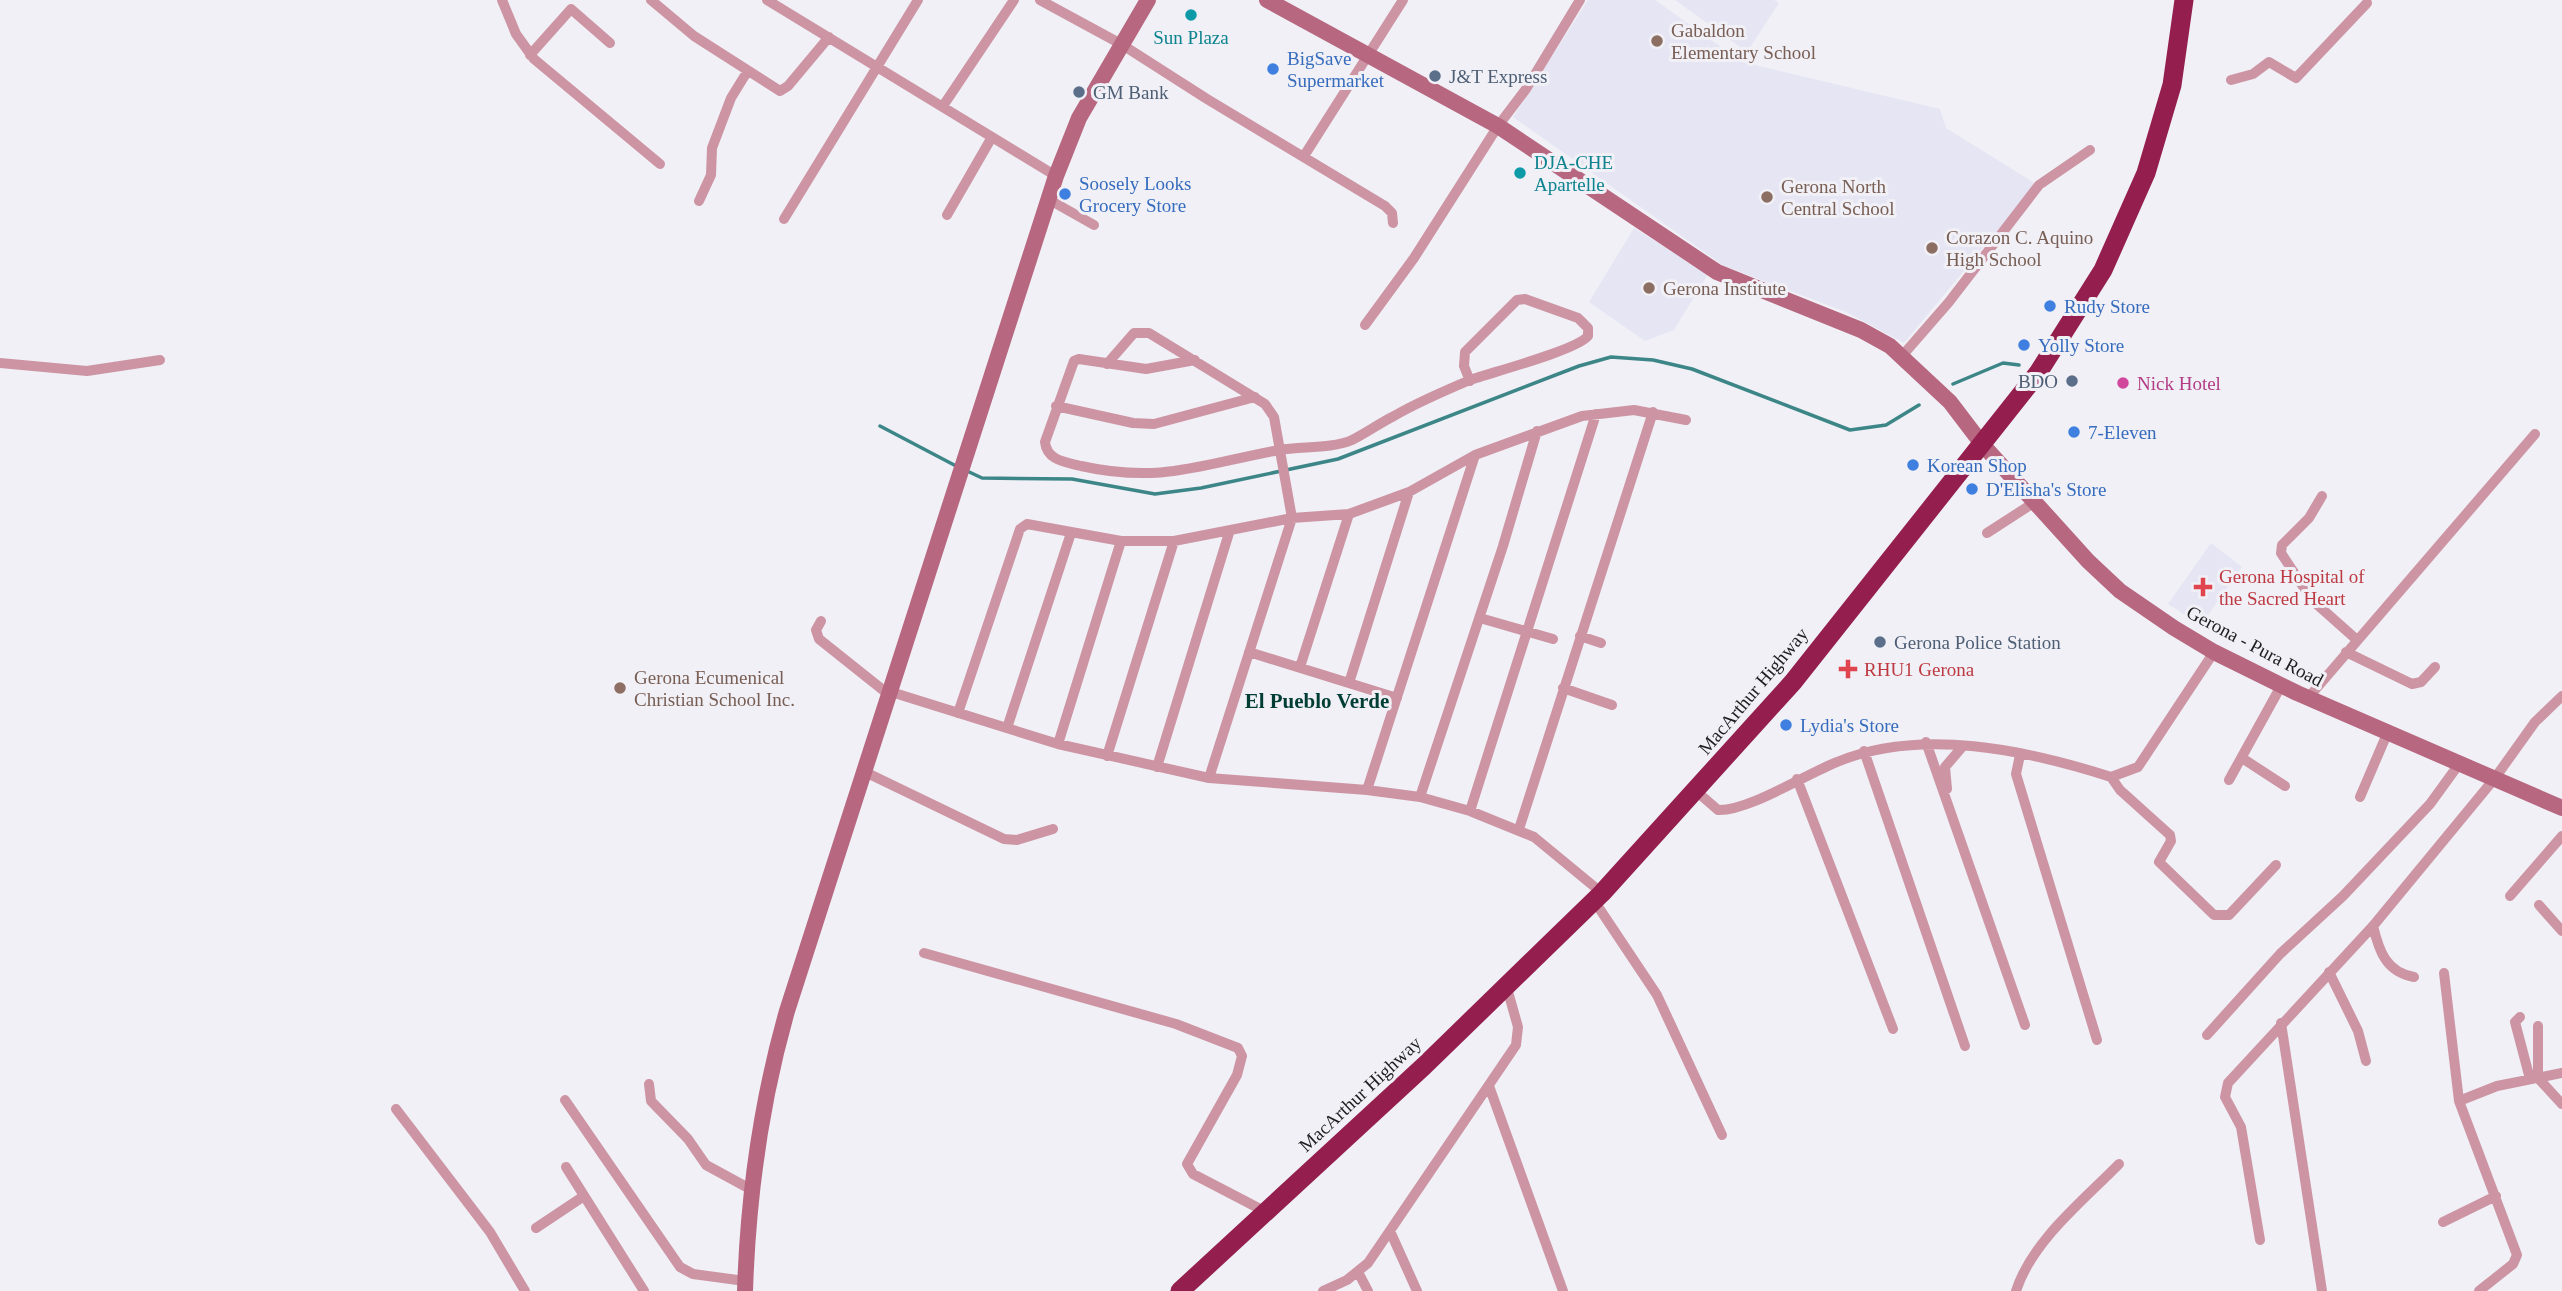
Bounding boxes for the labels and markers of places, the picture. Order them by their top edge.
marker: Sun Plaza [1183,7,1199,23]
place label: Gabaldon Elementary School [1671,20,1816,63]
place label: Sun Plaza [1153,27,1229,48]
marker: Gabaldon Elementary School [1649,33,1665,49]
place label: BigSave Supermarket [1287,48,1385,91]
marker: BigSave Supermarket [1265,61,1281,77]
place label: J&T Express [1449,66,1547,87]
marker: J&T Express [1427,68,1443,84]
place label: GM Bank [1093,82,1169,103]
marker: GM Bank [1071,84,1087,100]
place label: DJA-CHE Apartelle [1534,152,1613,195]
marker: DJA-CHE Apartelle [1512,165,1528,181]
place label: Soosely Looks Grocery Store [1079,173,1191,216]
place label: Gerona North Central School [1781,176,1894,219]
marker: Soosely Looks Grocery Store [1057,186,1073,202]
marker: Gerona North Central School [1759,189,1775,205]
place label: Corazon C. Aquino High School [1946,227,2093,270]
marker: Corazon C. Aquino High School [1924,240,1940,256]
place label: Gerona Institute [1663,278,1786,299]
marker: Gerona Institute [1641,280,1657,296]
place label: Rudy Store [2064,296,2150,317]
marker: Rudy Store [2042,298,2058,314]
place label: Yolly Store [2038,335,2124,356]
marker: Yolly Store [2016,337,2032,353]
place label: BDO [2018,371,2058,392]
marker: BDO [2064,373,2080,389]
place label: Nick Hotel [2137,373,2221,394]
marker: Nick Hotel [2115,375,2131,391]
place label: 7-Eleven [2088,422,2157,443]
marker: 7-Eleven [2066,424,2082,440]
place label: Korean Shop [1927,455,2027,476]
marker: Korean Shop [1905,457,1921,473]
place label: D'Elisha's Store [1986,479,2106,500]
marker: D'Elisha's Store [1964,481,1980,497]
place label: Gerona Hospital of the Sacred Heart [2219,566,2365,609]
marker: Gerona Hospital of the Sacred Heart [2193,577,2213,597]
place label: Gerona Police Station [1894,632,2061,653]
marker: Gerona Police Station [1872,634,1888,650]
marker: RHU1 Gerona [1838,659,1858,679]
place label: RHU1 Gerona [1864,659,1975,680]
place label: Gerona Ecumenical Christian School Inc. [634,667,795,710]
marker: Gerona Ecumenical Christian School Inc. [612,680,628,696]
place label: Lydia's Store [1800,715,1899,736]
marker: Lydia's Store [1778,717,1794,733]

